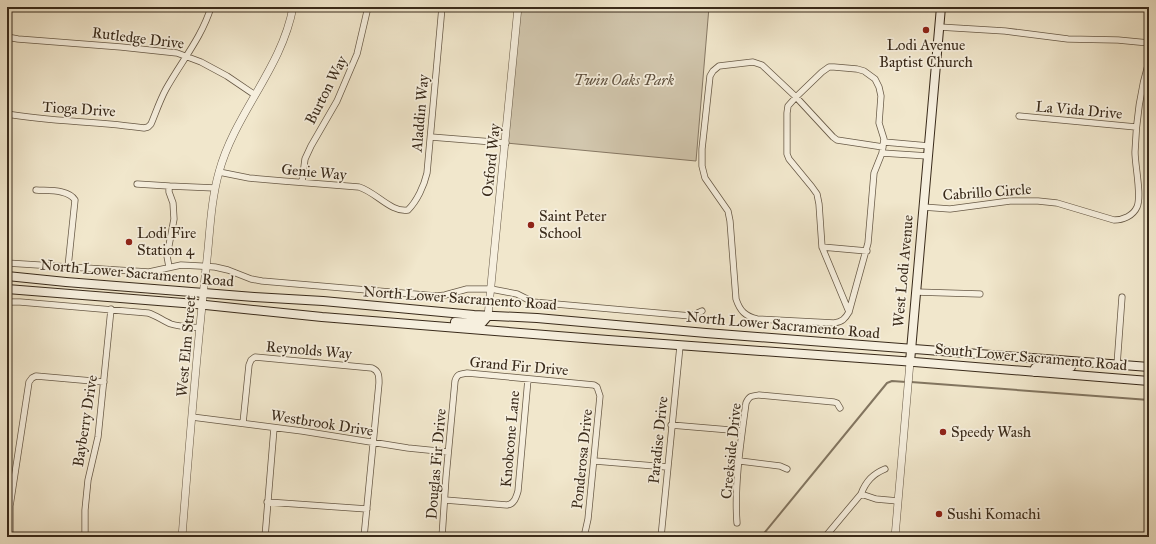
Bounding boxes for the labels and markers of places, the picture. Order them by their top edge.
marker: Lodi Avenue Baptist Church [921,25,931,35]
place label: Lodi Avenue Baptist Church [879,36,974,71]
place label: Saint Peter School [539,207,607,242]
marker: Saint Peter School [526,220,536,230]
place label: Lodi Fire Station 4 [137,224,196,259]
marker: Lodi Fire Station 4 [124,237,134,247]
place label: Speedy Wash [951,423,1032,441]
marker: Speedy Wash [938,427,948,437]
place label: Sushi Komachi [947,505,1041,523]
marker: Sushi Komachi [934,509,944,519]

